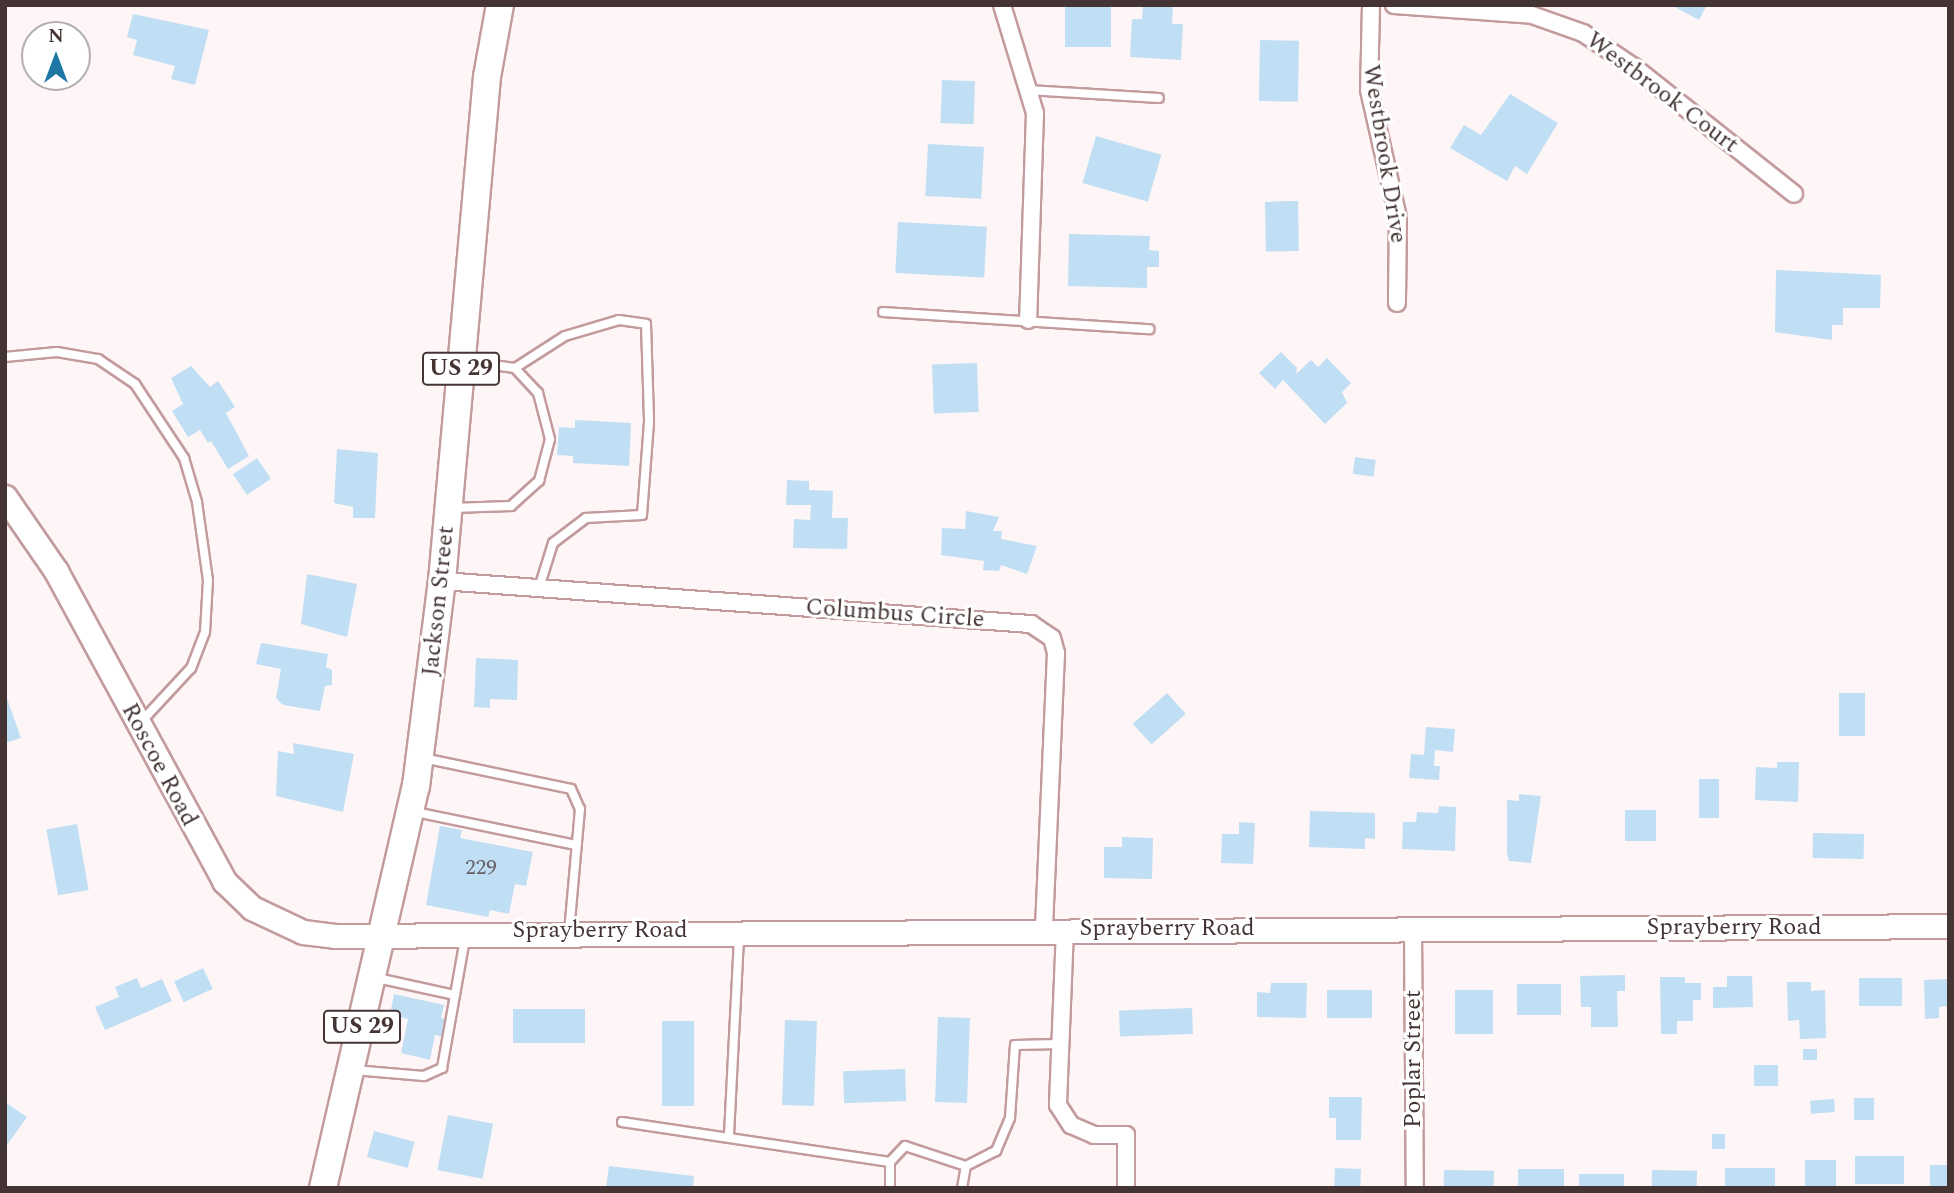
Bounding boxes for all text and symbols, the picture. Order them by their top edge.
north arrow [21,21,91,91]
text: N [48,22,64,51]
street label: Westbrook Court [1580,26,1744,160]
street label: Westbrook Drive [1356,63,1412,245]
road number: US 29 [421,350,501,388]
street label: Jackson Street [417,524,461,678]
street label: Columbus Circle [805,593,985,635]
street label: Roscoe Road [114,698,204,832]
house number: 229 [465,855,497,881]
street label: Sprayberry Road [1646,914,1822,942]
street label: Sprayberry Road [1079,915,1255,943]
street label: Sprayberry Road [512,917,688,945]
street label: Poplar Street [1400,990,1428,1128]
road number: US 29 [322,1008,402,1046]

